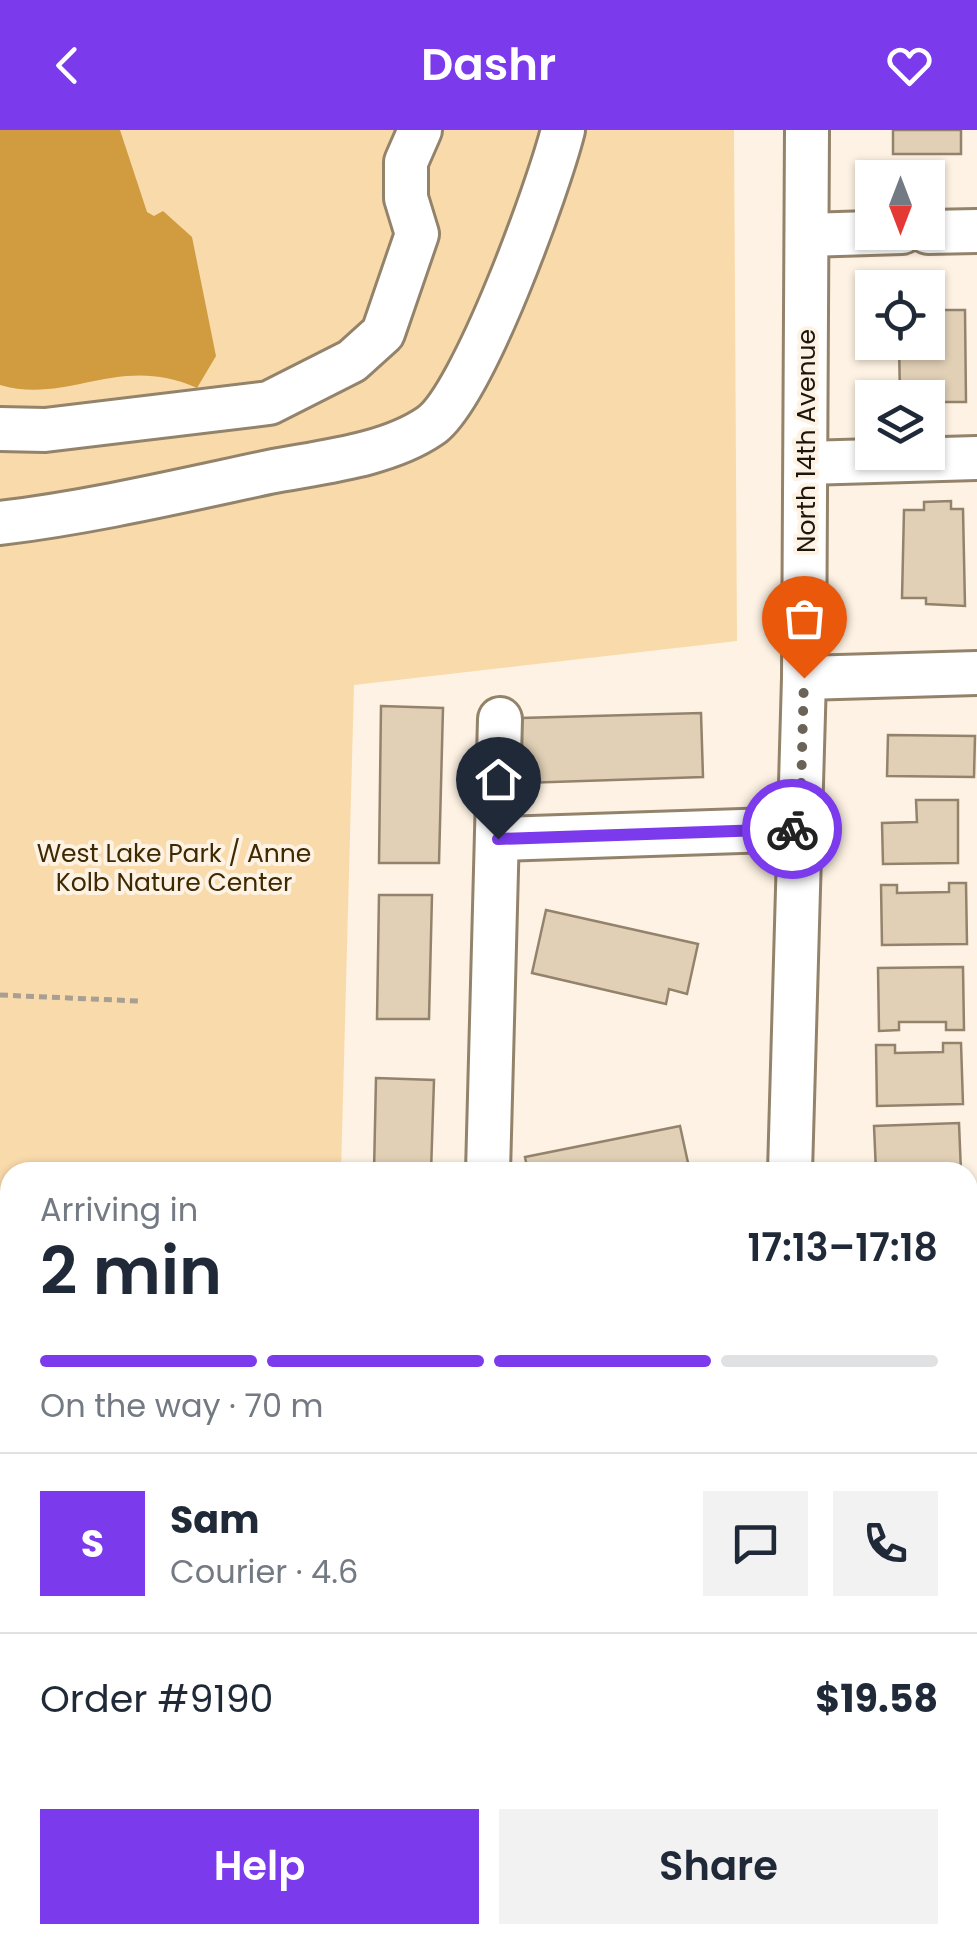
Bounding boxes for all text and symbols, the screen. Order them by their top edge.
text: Dashr [421,33,556,96]
icon: back [40,38,95,93]
icon: heart [882,38,937,93]
north arrow [855,160,945,250]
map controls [855,160,945,470]
button: locate [855,270,945,360]
street label: North 14th Avenue [789,329,824,553]
button: layers [855,380,945,470]
pin [762,576,847,679]
icon: bag [777,591,832,646]
pin [456,737,541,840]
icon: home [471,752,526,807]
courier [742,779,842,879]
icon: bike [765,802,820,857]
park label: West Lake Park / Anne Kolb Nature Center [37,836,311,900]
text: Arriving in [40,1187,198,1232]
text: 17:13–17:18 [747,1221,938,1274]
text: 2 min [40,1226,222,1317]
text: On the way · 70 m [40,1383,324,1428]
button: chat [703,1491,808,1596]
button: phone [833,1491,938,1596]
text: Sam [170,1493,259,1546]
text: S [81,1517,104,1570]
text: Courier · 4.6 [170,1549,358,1594]
text: Order #9190 [40,1672,273,1725]
text: $19.58 [815,1672,938,1725]
button: Help [40,1809,479,1924]
button: Share [499,1809,938,1924]

